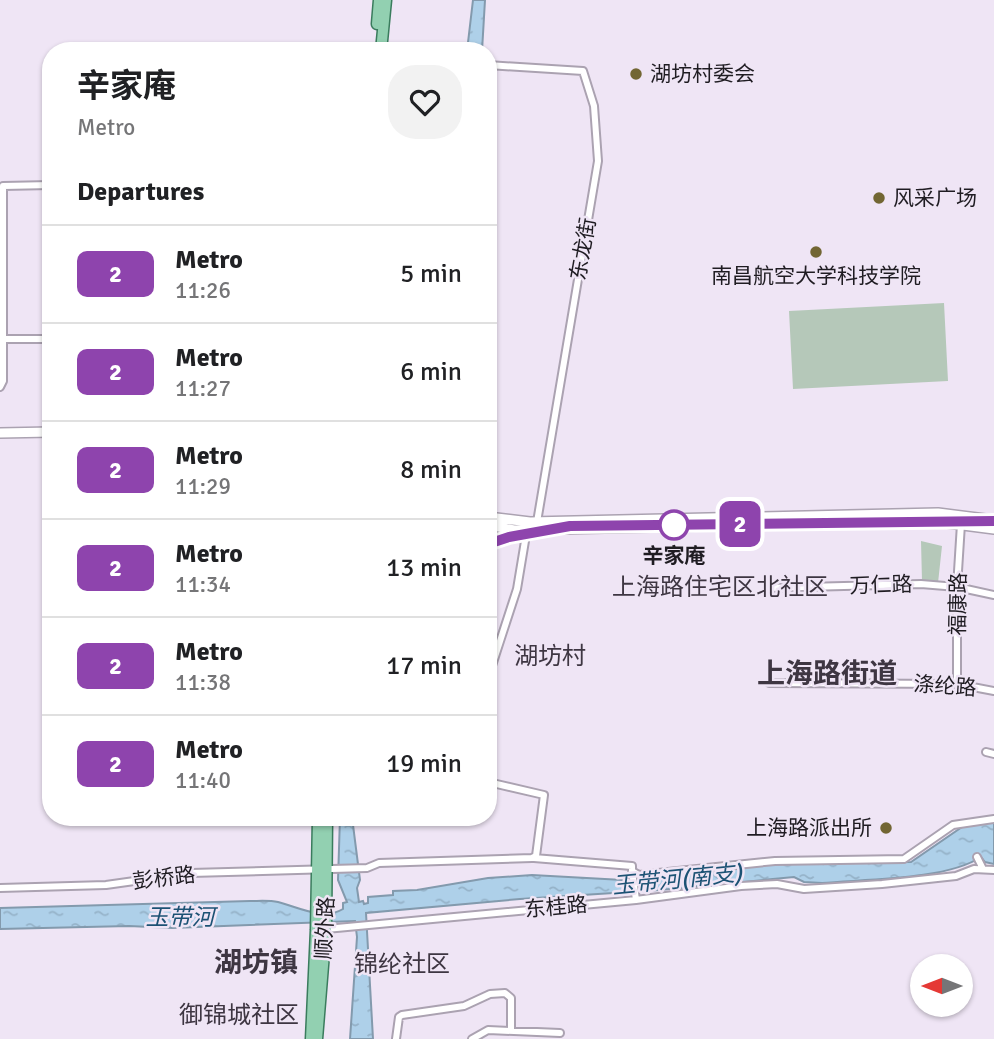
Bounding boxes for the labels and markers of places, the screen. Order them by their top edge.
place label: 湖坊村委会 [650,61,755,87]
marker: 湖坊村委会 [628,66,644,82]
place label: 风采广场 [893,185,977,211]
marker: 风采广场 [871,190,887,206]
marker: 南昌航空大学科技学院 [808,244,824,260]
place label: 南昌航空大学科技学院 [711,263,921,289]
marker: 辛家庵 [659,510,689,540]
place label: 辛家庵 [643,543,706,569]
place label: 上海路派出所 [746,815,872,841]
marker: 上海路派出所 [878,820,894,836]

